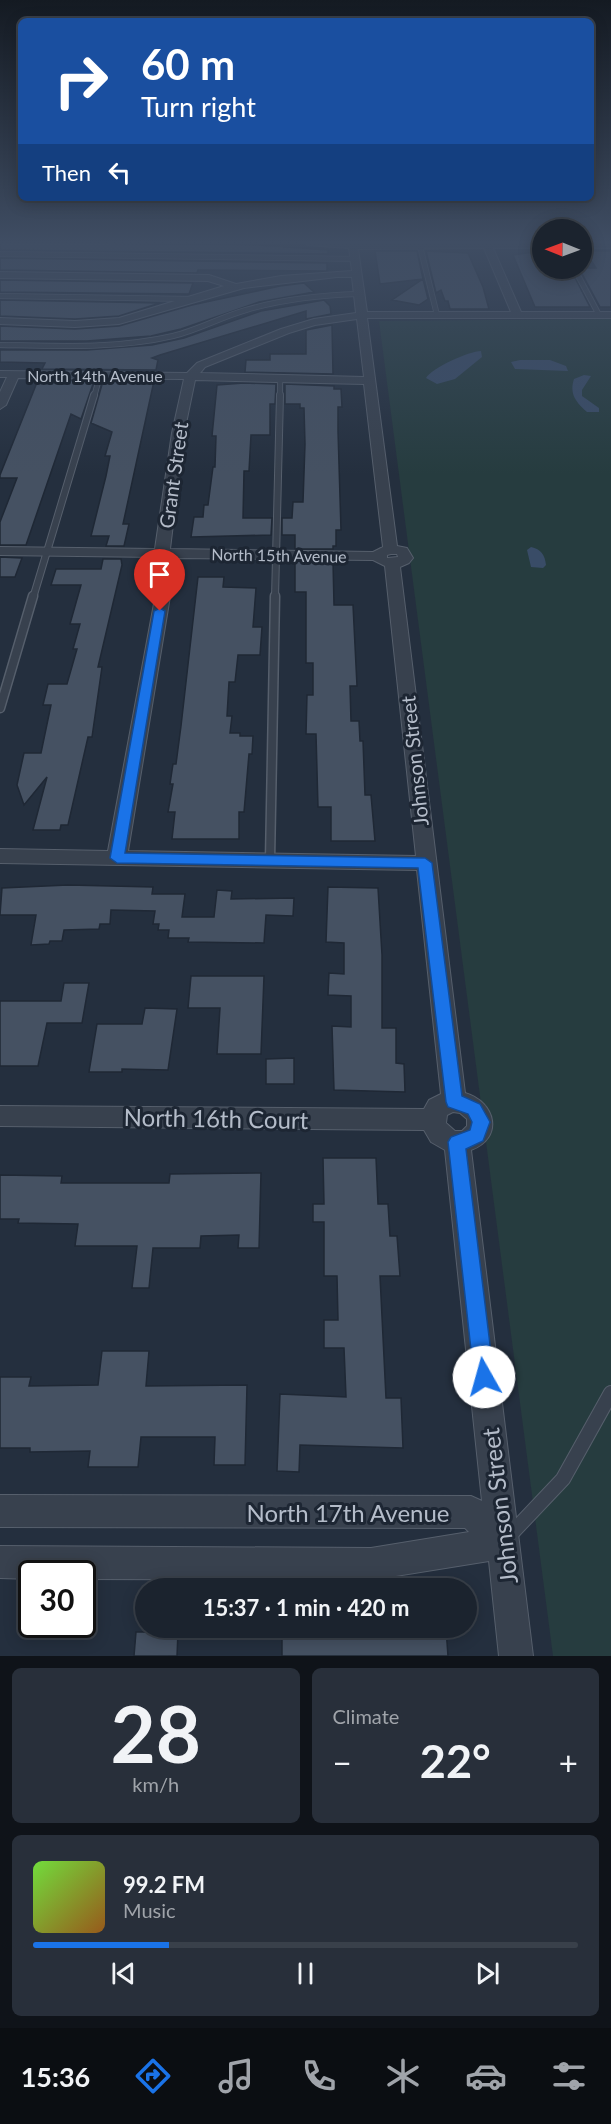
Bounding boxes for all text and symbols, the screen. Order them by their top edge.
text: 60 m [141,39,235,89]
icon: right [42,42,120,120]
text: Turn right [141,90,256,123]
icon: left [103,156,136,189]
text: Then [42,159,91,186]
north arrow [532,219,592,279]
map controls [532,219,592,279]
street label: North 14th Avenue [27,366,163,385]
street label: Grant Street [154,420,192,530]
street label: North 15th Avenue [211,544,347,566]
pin [134,549,185,611]
icon: arrive [143,558,176,591]
street label: Johnson Street [395,695,433,827]
street label: North 16th Court [123,1102,309,1134]
position arrow [452,1345,516,1409]
street label: Johnson Street [475,1426,523,1586]
street label: North 17th Avenue [246,1498,450,1527]
speed limit sign: 30 [18,1560,96,1638]
text: 15:37 · 1 min · 420 m [203,1594,409,1621]
text: 28 [111,1686,201,1780]
text: Climate [333,1704,399,1728]
text: 22° [420,1734,491,1788]
text: − [333,1742,352,1782]
text: + [559,1742,578,1782]
text: km/h [132,1772,179,1796]
text: 99.2 FM [123,1871,205,1898]
text: Music [123,1898,176,1922]
icon: previous [107,1957,140,1990]
icon: pause [289,1957,322,1990]
icon: next [471,1957,504,1990]
icon: directions [132,2055,174,2097]
icon: music [215,2055,257,2097]
icon: phone [298,2055,340,2097]
icon: climate [382,2055,424,2097]
icon: car [465,2055,507,2097]
icon: filters [548,2055,590,2097]
text: 15:36 [21,2060,90,2093]

